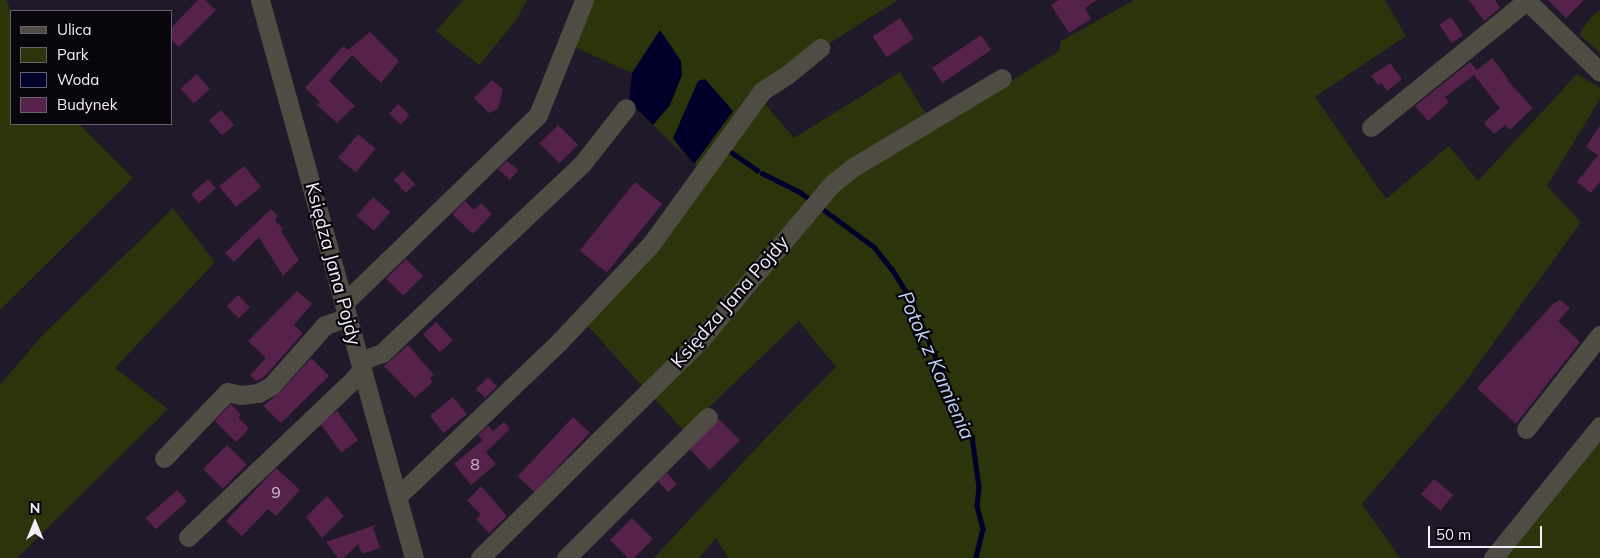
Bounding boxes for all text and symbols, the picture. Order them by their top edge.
legend [10,10,172,125]
text: Ulica [57,20,91,39]
text: Park [57,45,89,64]
text: Woda [57,70,99,89]
text: Budynek [57,95,118,114]
street label: Księdza Jana Pojdy [300,180,366,348]
street label: Księdza Jana Pojdy [666,231,794,373]
water label: Potok z Kamienia [894,287,980,443]
house number: 8 [470,454,480,474]
house number: 9 [271,482,281,502]
north arrow [10,498,60,548]
text: N [30,499,40,517]
scale bar [1430,516,1544,548]
text: 50 m [1436,525,1471,544]

